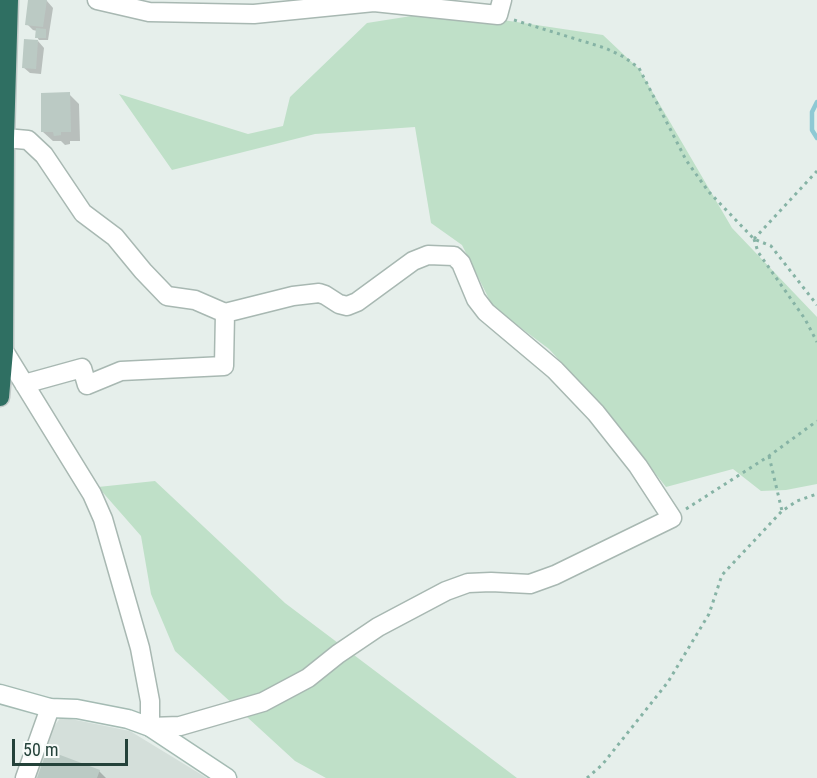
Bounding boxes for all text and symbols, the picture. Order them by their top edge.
scale bar [15,727,130,765]
text: 50 m [23,739,58,760]

